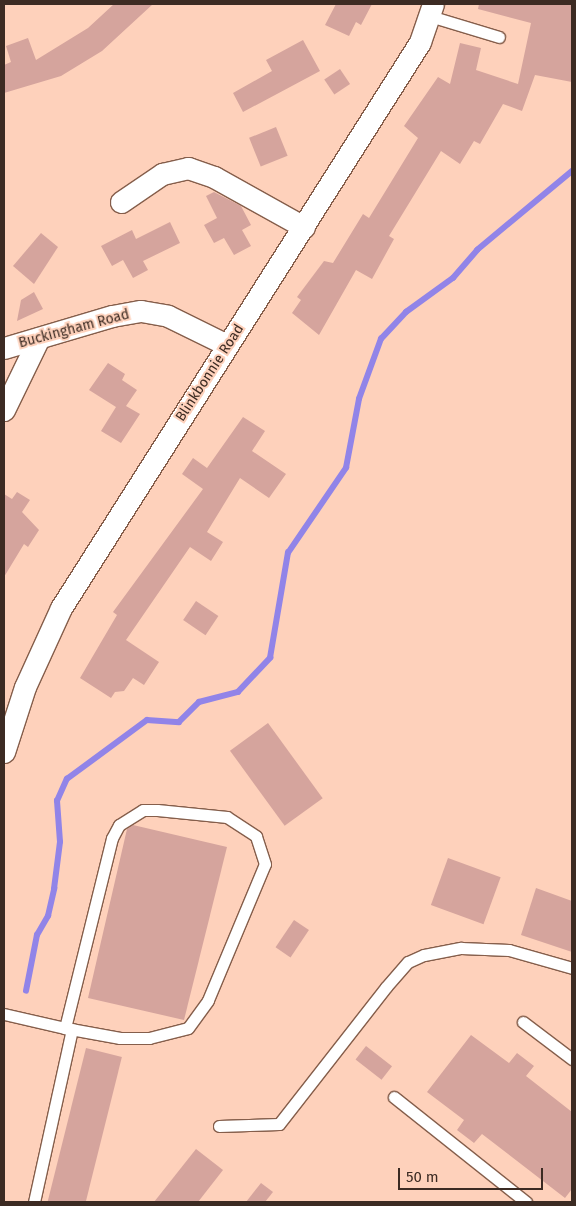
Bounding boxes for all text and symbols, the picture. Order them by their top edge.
street label: Buckingham Road [17,306,131,352]
street label: Blinkbonnie Road [172,321,248,425]
scale bar [401,1158,546,1190]
text: 50 m [406,1168,439,1186]

